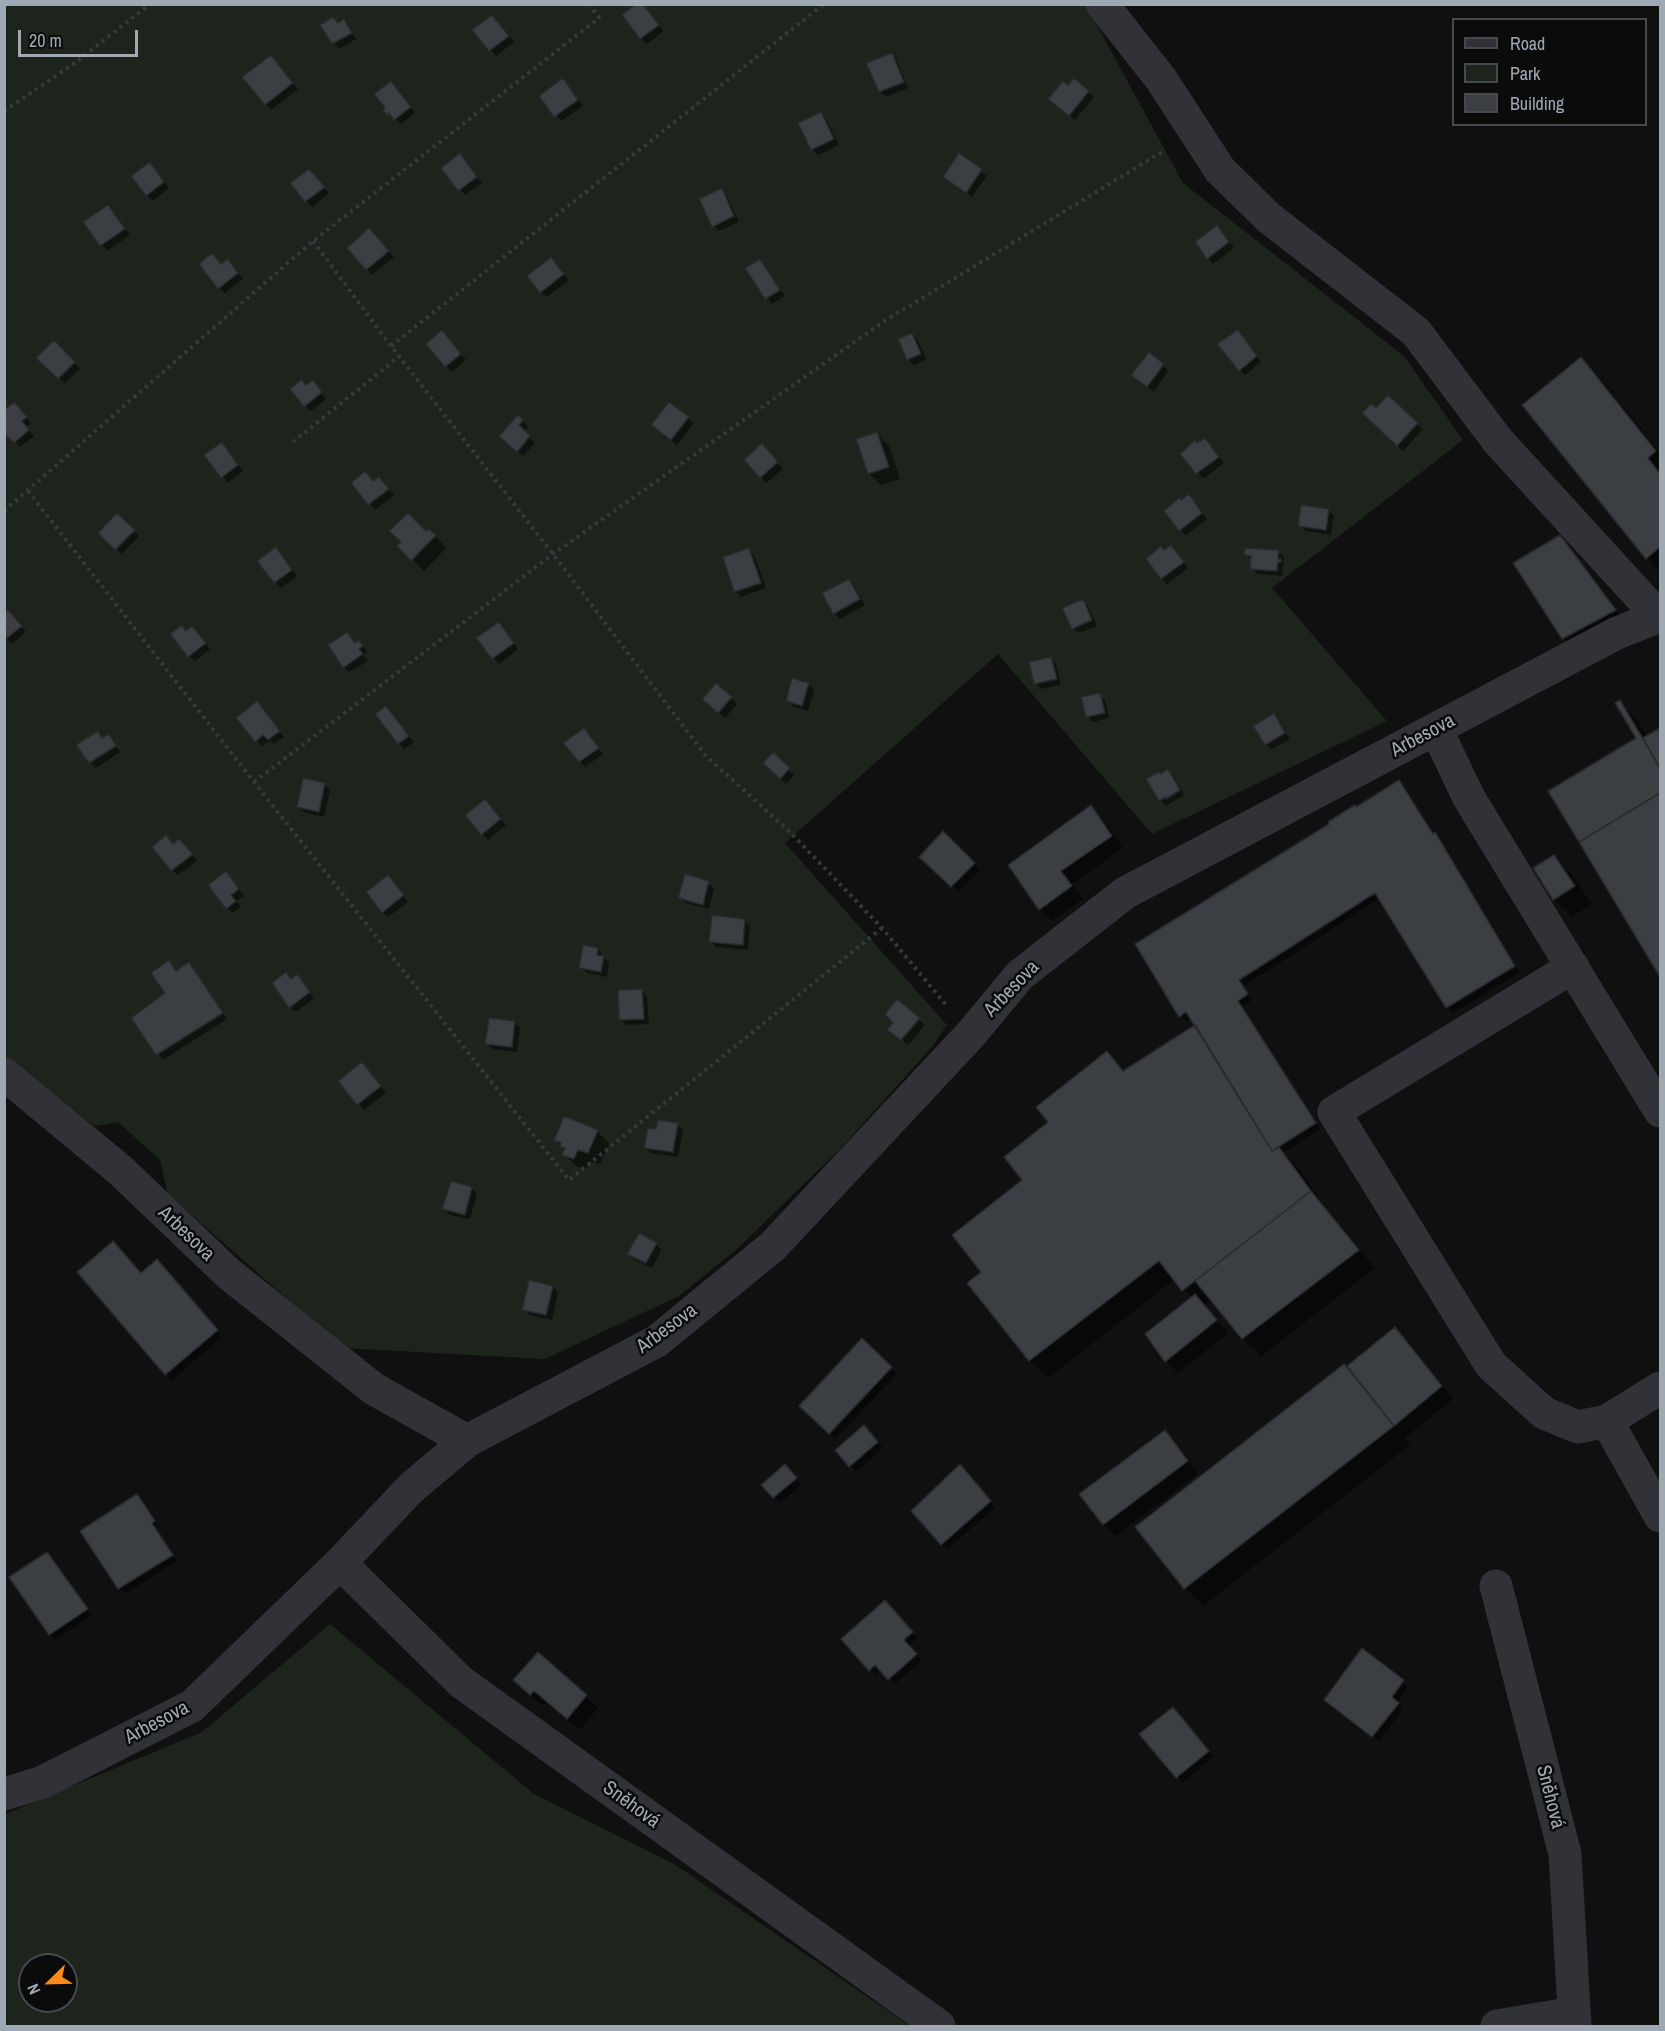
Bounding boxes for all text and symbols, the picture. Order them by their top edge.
scale bar [21,18,141,56]
legend [1452,18,1647,126]
text: 20 m [29,28,62,53]
text: Road [1510,31,1545,56]
text: Park [1510,61,1540,86]
text: Building [1510,91,1564,116]
street label: Arbesova [1387,709,1459,763]
street label: Arbesova [979,956,1045,1022]
street label: Arbesova [153,1201,219,1267]
street label: Arbesova [632,1299,702,1359]
street label: Arbesova [121,1696,193,1750]
street label: Sněhová [1531,1763,1569,1831]
street label: Sněhová [598,1776,664,1834]
north arrow [18,1953,78,2013]
text: N [21,1981,45,1998]

